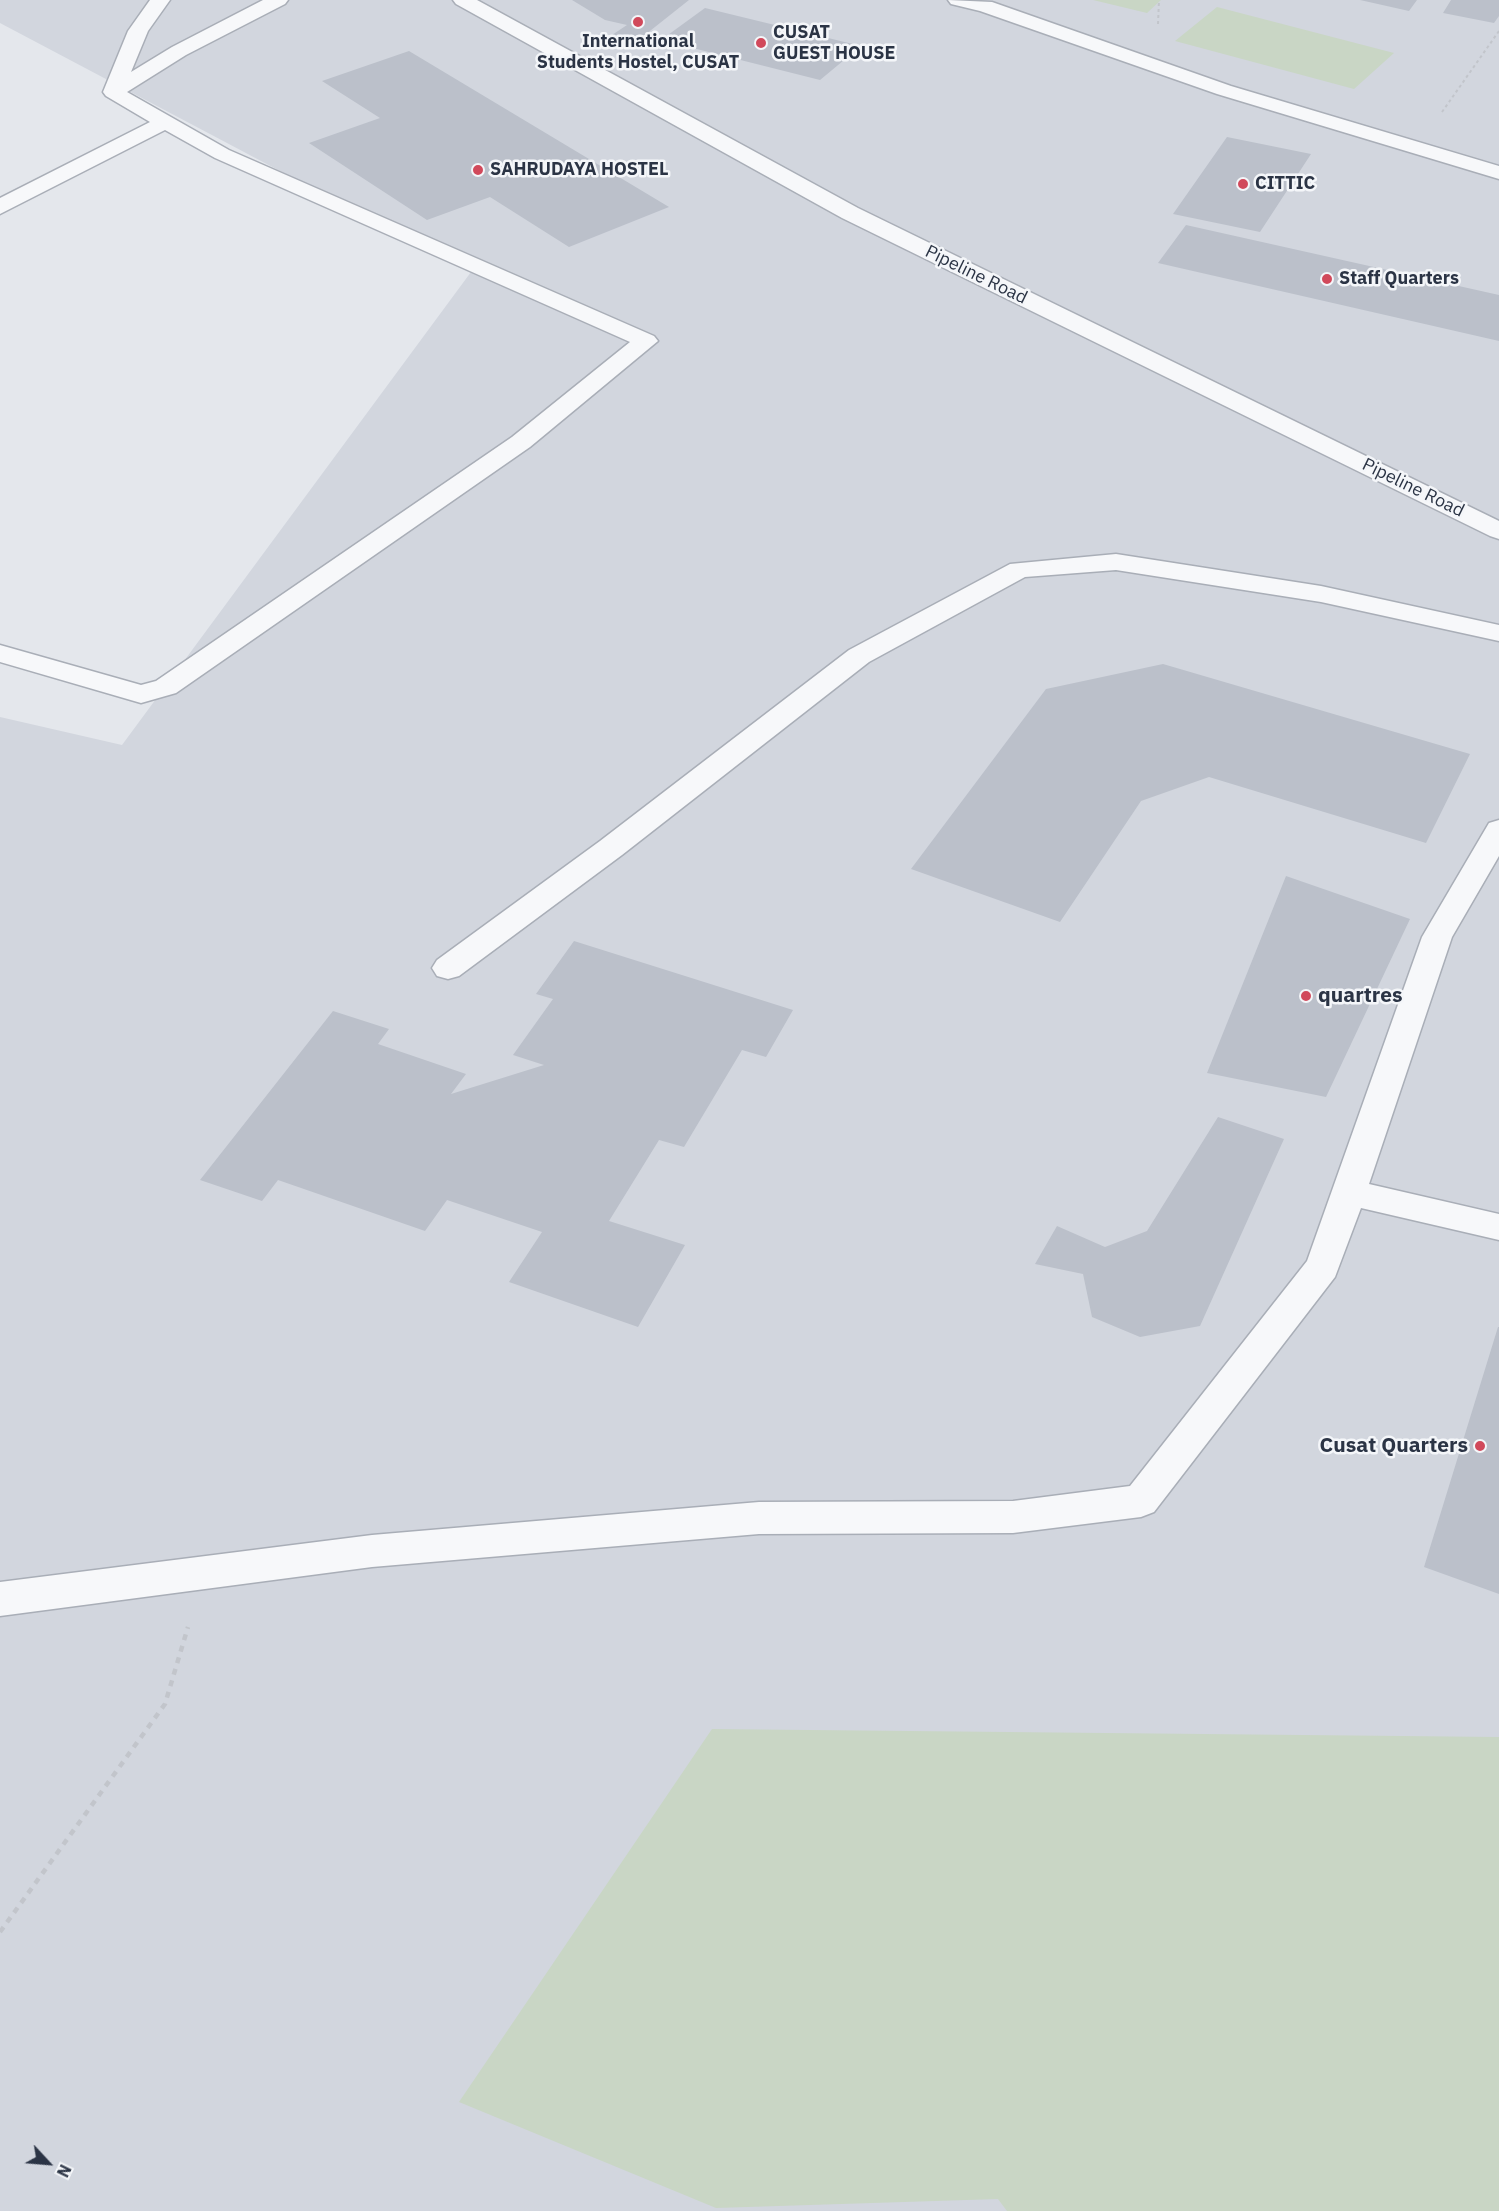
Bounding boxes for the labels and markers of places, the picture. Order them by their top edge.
marker: International Students Hostel, CUSAT [631,15,645,29]
place label: CUSAT GUEST HOUSE [773,22,895,64]
place label: International Students Hostel, CUSAT [537,31,739,74]
marker: CUSAT GUEST HOUSE [754,36,768,50]
place label: SAHRUDAYA HOSTEL [490,159,669,181]
marker: SAHRUDAYA HOSTEL [471,163,485,177]
place label: CITTIC [1255,173,1315,195]
marker: CITTIC [1236,177,1250,191]
place label: Staff Quarters [1339,268,1459,290]
marker: Staff Quarters [1320,272,1334,286]
place label: quartres [1318,983,1403,1009]
marker: quartres [1299,989,1313,1003]
place label: Cusat Quarters [1320,1433,1468,1459]
marker: Cusat Quarters [1473,1439,1487,1453]

